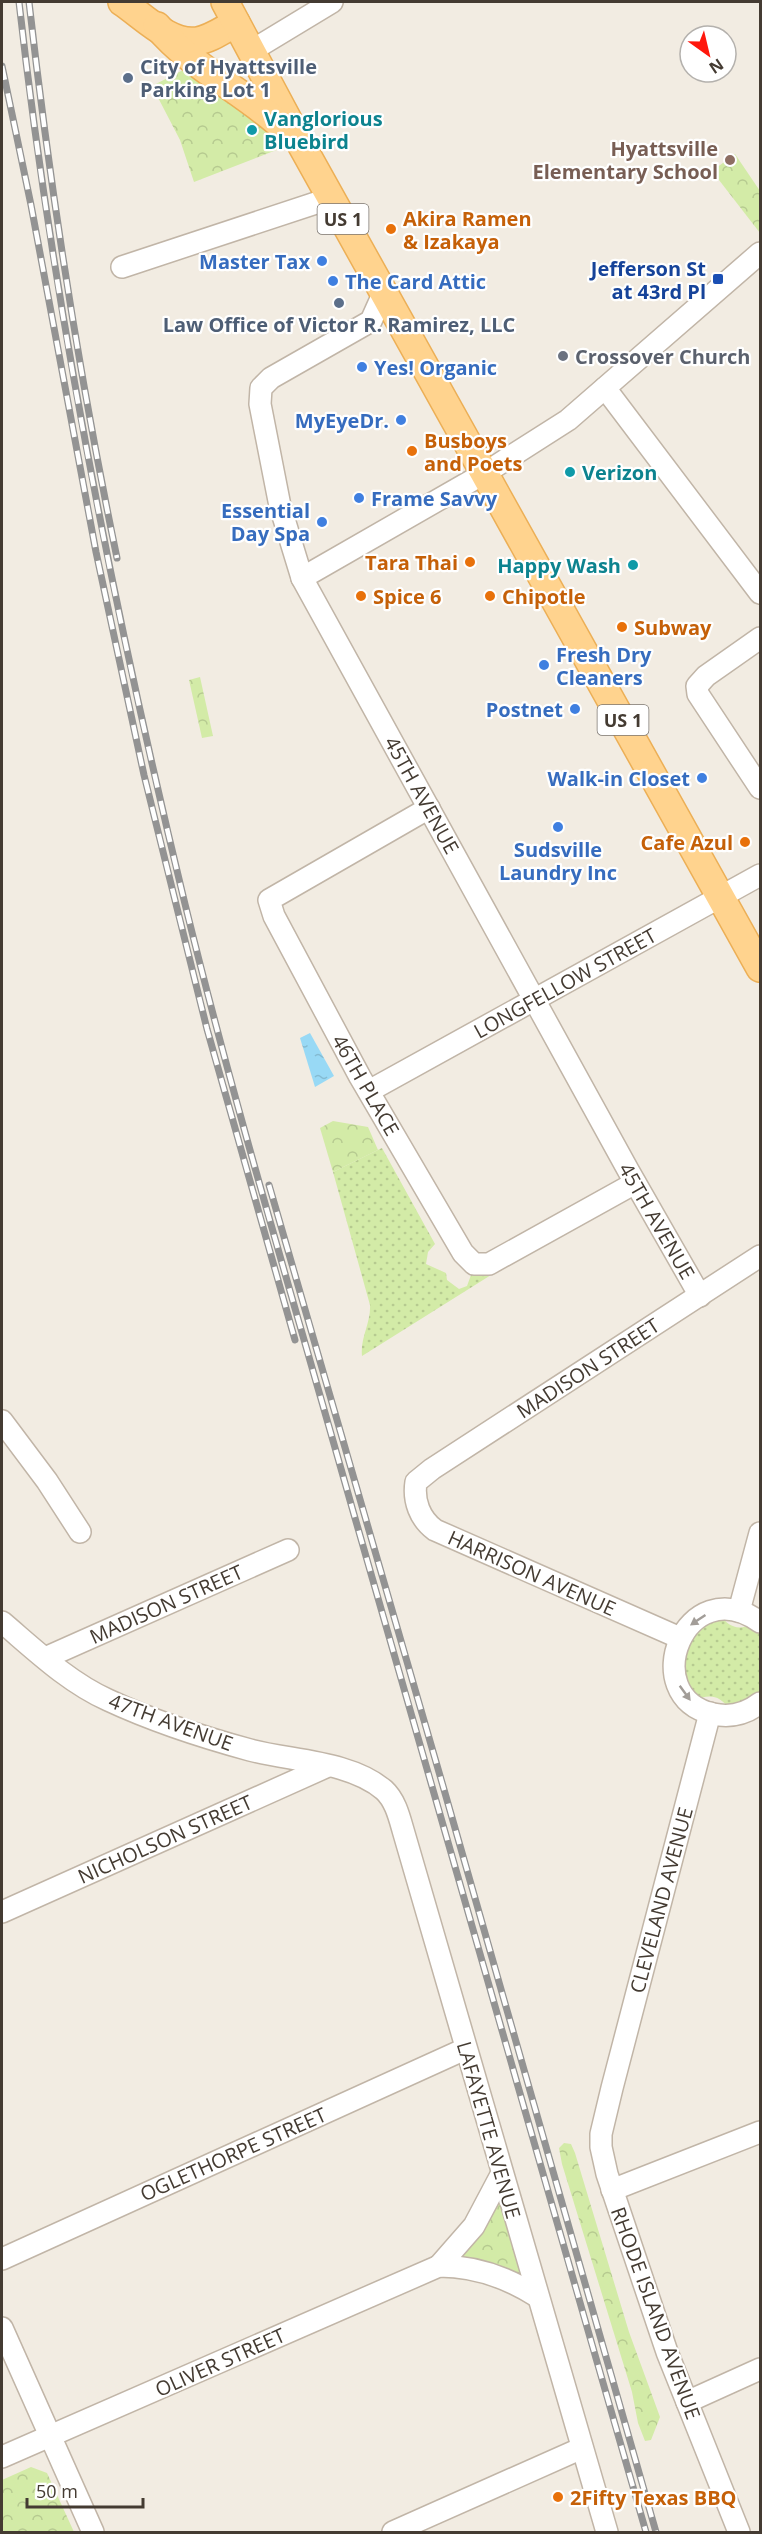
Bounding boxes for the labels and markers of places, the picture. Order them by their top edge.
place label: City of Hyattsville Parking Lot 1 [140,53,317,103]
marker: City of Hyattsville Parking Lot 1 [121,71,135,85]
place label: Vanglorious Bluebird [264,105,383,155]
marker: Vanglorious Bluebird [245,123,259,137]
place label: Hyattsville Elementary School [533,135,718,185]
marker: Hyattsville Elementary School [723,153,737,167]
place label: Akira Ramen & Izakaya [403,205,532,255]
marker: Akira Ramen & Izakaya [384,222,398,236]
place label: Master Tax [199,248,310,275]
marker: Master Tax [315,254,329,268]
place label: Jefferson St at 43rd Pl [589,255,706,305]
place label: The Card Attic [345,268,486,295]
marker: Jefferson St at 43rd Pl [711,272,725,286]
marker: The Card Attic [326,274,340,288]
marker: Law Office of Victor R. Ramirez, LLC [332,296,346,310]
place label: Law Office of Victor R. Ramirez, LLC [163,311,516,338]
place label: Crossover Church [575,343,751,370]
marker: Crossover Church [556,349,570,363]
place label: Yes! Organic [374,354,497,381]
marker: Yes! Organic [355,360,369,374]
place label: MyEyeDr. [295,407,389,434]
marker: MyEyeDr. [394,413,408,427]
place label: Busboys and Poets [424,427,523,477]
marker: Busboys and Poets [405,444,419,458]
place label: Verizon [582,459,657,486]
marker: Verizon [563,465,577,479]
place label: Frame Savvy [371,485,498,512]
marker: Frame Savvy [352,491,366,505]
place label: Essential Day Spa [221,497,310,547]
marker: Essential Day Spa [315,515,329,529]
place label: Tara Thai [365,549,458,576]
place label: Happy Wash [497,552,621,579]
marker: Tara Thai [463,555,477,569]
marker: Happy Wash [626,558,640,572]
place label: Spice 6 [373,583,442,610]
place label: Chipotle [502,583,586,610]
marker: Spice 6 [354,589,368,603]
marker: Chipotle [483,589,497,603]
place label: Subway [634,614,712,641]
marker: Subway [615,620,629,634]
place label: Fresh Dry Cleaners [556,641,652,691]
marker: Fresh Dry Cleaners [537,658,551,672]
place label: Postnet [486,696,563,723]
marker: Postnet [568,702,582,716]
place label: Walk-in Closet [548,765,690,792]
marker: Walk-in Closet [695,771,709,785]
marker: Sudsville Laundry Inc [551,820,565,834]
place label: Cafe Azul [641,829,733,856]
marker: Cafe Azul [738,835,752,849]
place label: Sudsville Laundry Inc [499,836,617,886]
place label: 2Fifty Texas BBQ [570,2484,736,2511]
marker: 2Fifty Texas BBQ [551,2490,565,2504]

